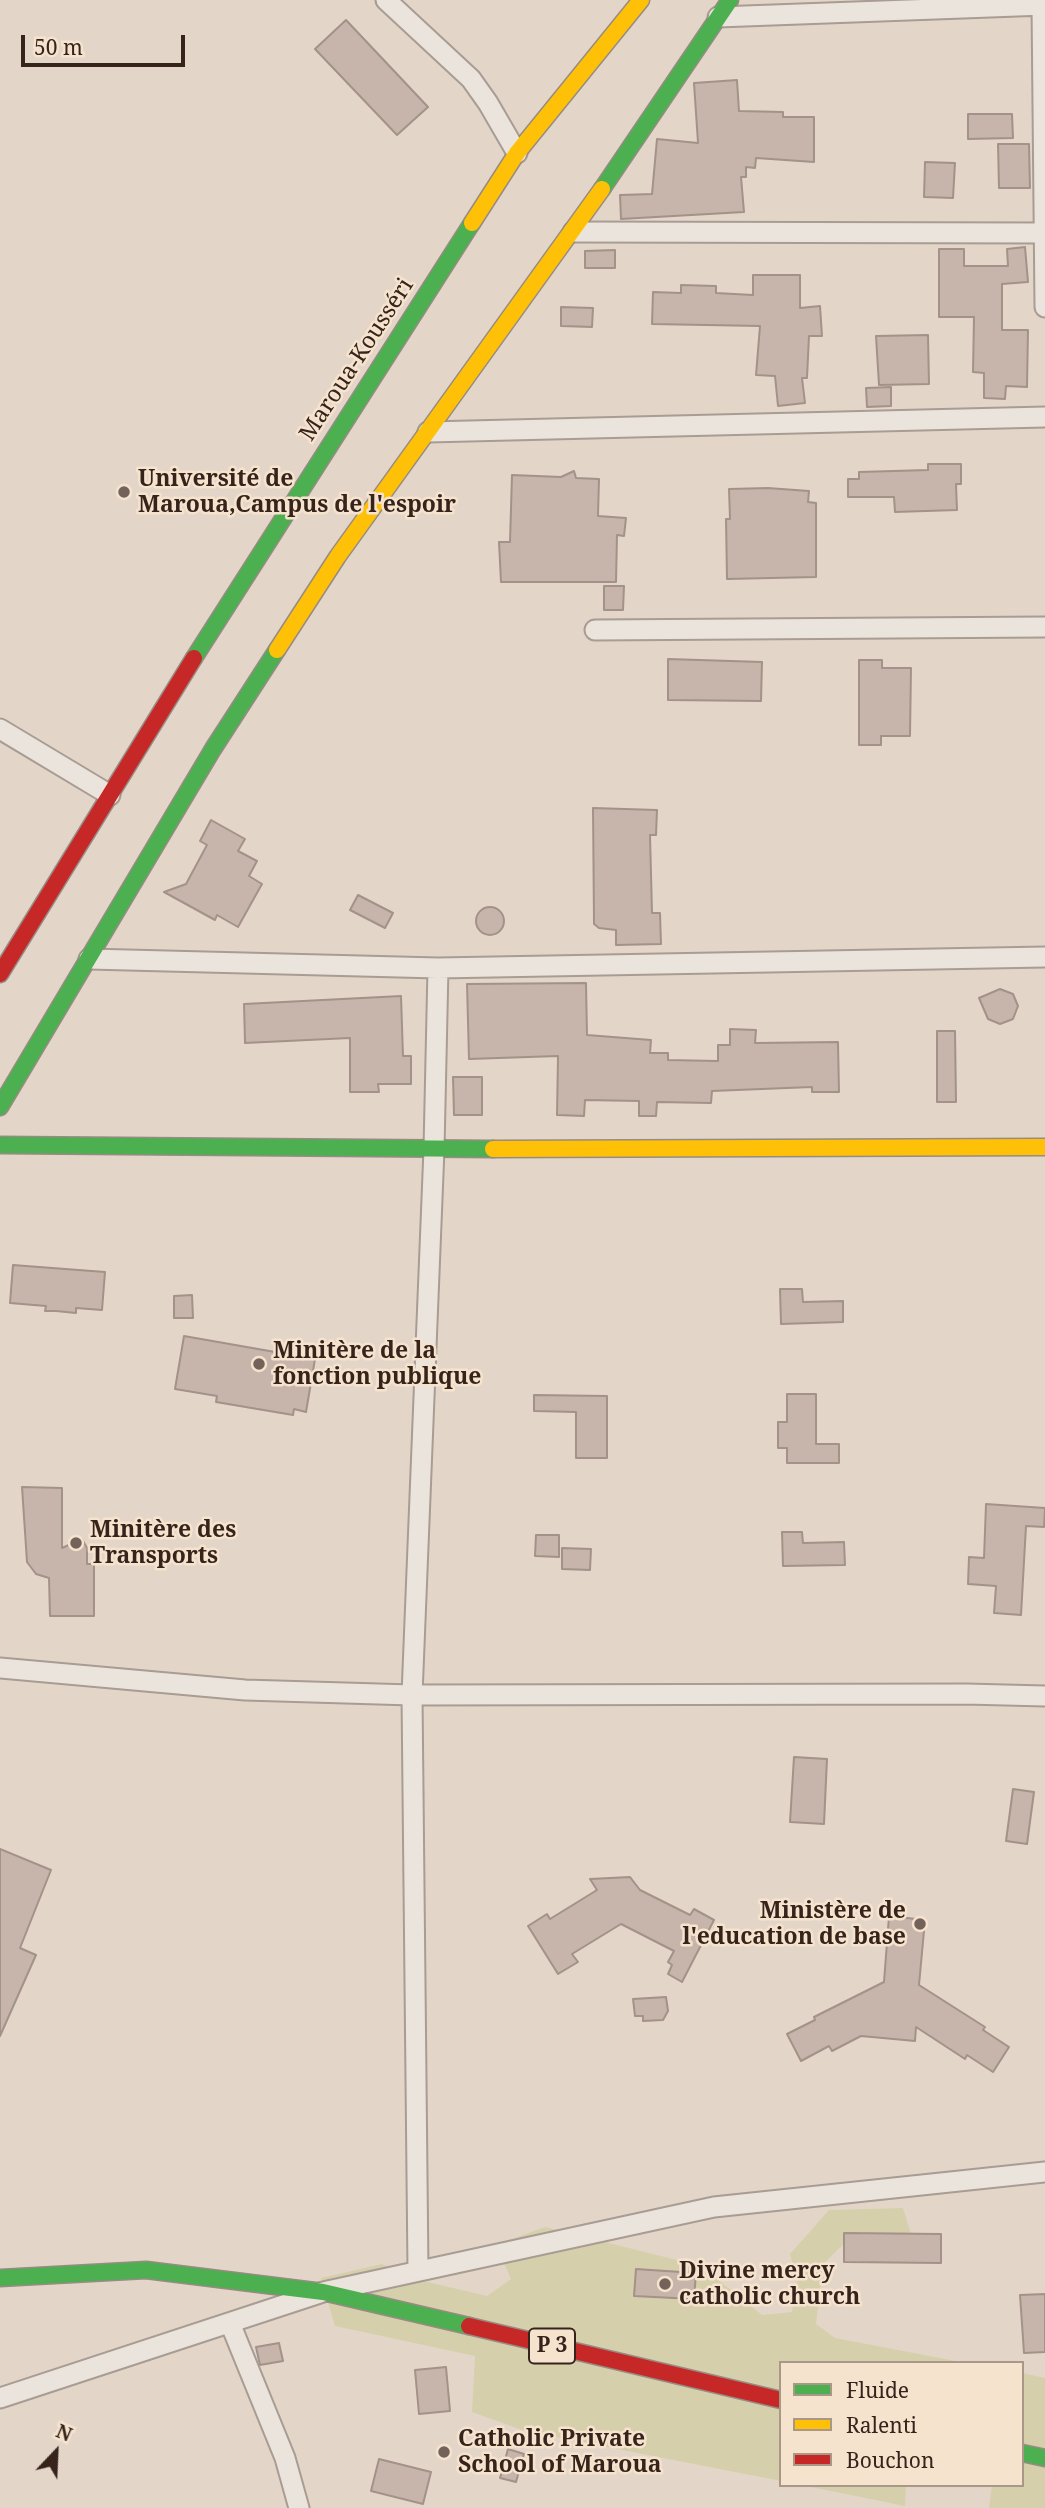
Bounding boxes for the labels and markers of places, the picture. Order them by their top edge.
place label: Université de Maroua,Campus de l'espoir [138,465,456,519]
marker: Université de Maroua,Campus de l'espoir [116,484,132,500]
place label: Minitère de la fonction publique [273,1337,481,1391]
marker: Minitère de la fonction publique [251,1356,267,1372]
place label: Minitère des Transports [90,1516,236,1570]
marker: Minitère des Transports [68,1535,84,1551]
place label: Ministère de l'education de base [682,1897,906,1951]
marker: Ministère de l'education de base [912,1916,928,1932]
place label: Divine mercy catholic church [679,2257,860,2311]
marker: Divine mercy catholic church [657,2276,673,2292]
place label: Catholic Private School of Maroua [458,2425,662,2479]
marker: Catholic Private School of Maroua [436,2444,452,2460]

